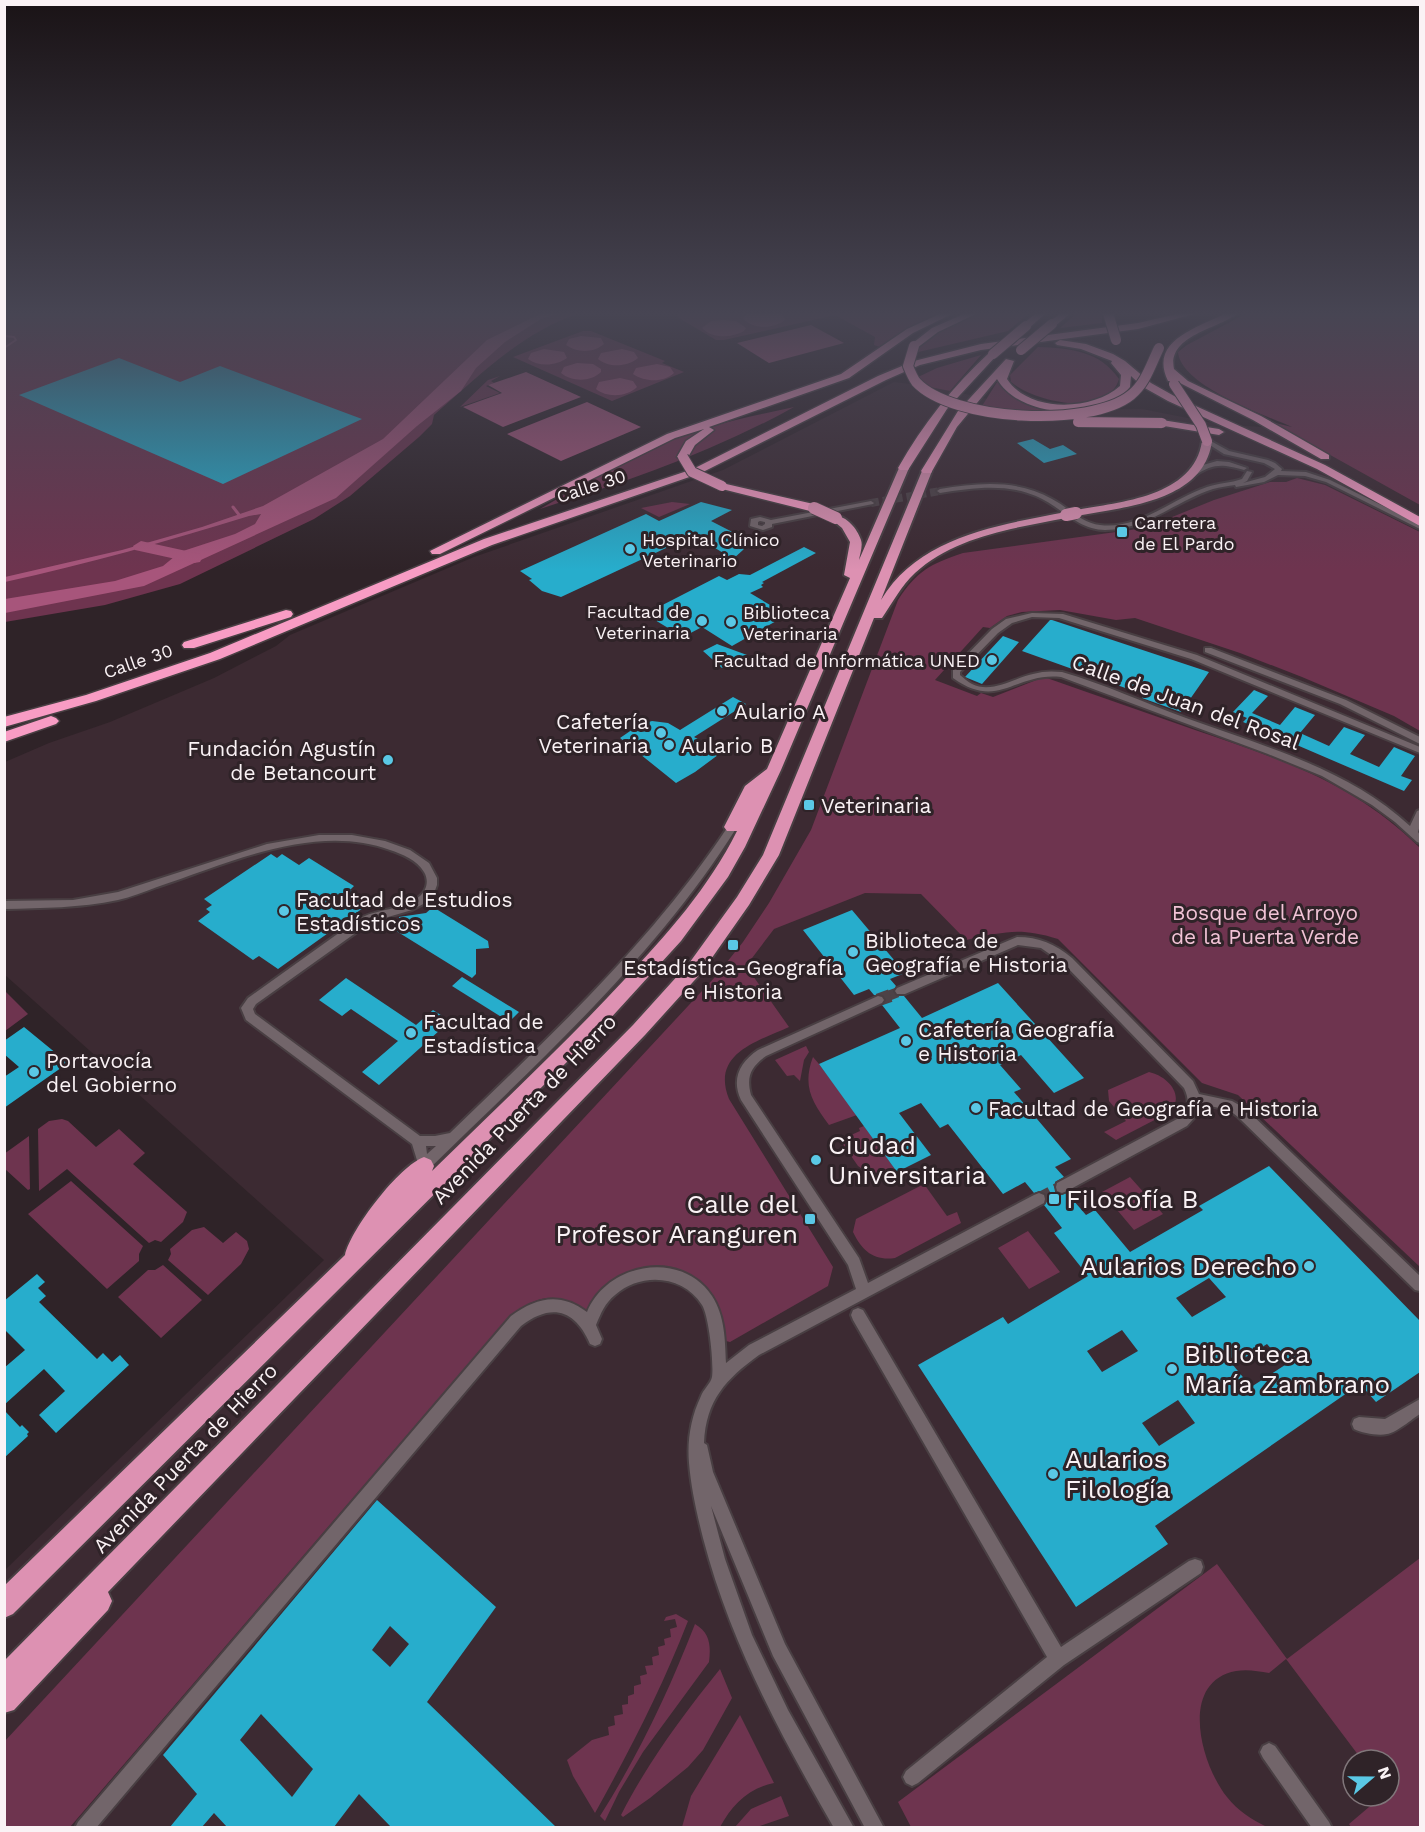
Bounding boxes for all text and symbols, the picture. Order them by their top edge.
street label: Calle 30 [554,465,628,507]
place label: Carretera de El Pardo [1134,512,1235,554]
marker: Carretera de El Pardo [1115,525,1129,539]
place label: Hospital Clínico Veterinario [642,529,780,571]
marker: Hospital Clínico Veterinario [623,542,637,556]
place label: Facultad de Veterinaria [587,601,690,643]
place label: Biblioteca Veterinaria [743,602,838,644]
marker: Facultad de Veterinaria [695,614,709,628]
marker: Biblioteca Veterinaria [724,615,738,629]
street label: Calle 30 [101,639,175,683]
street label: Calle de Juan del Rosal [1069,649,1304,755]
place label: Facultad de Informática UNED [714,650,980,671]
marker: Facultad de Informática UNED [985,653,999,667]
place label: Aulario A [734,699,826,724]
marker: Aulario A [715,704,729,718]
place label: Cafetería Veterinaria [539,709,649,758]
marker: Cafetería Veterinaria [654,726,668,740]
place label: Aulario B [681,733,774,758]
place label: Fundación Agustín de Betancourt [187,736,376,785]
marker: Aulario B [662,738,676,752]
marker: Fundación Agustín de Betancourt [381,753,395,767]
place label: Veterinaria [821,793,932,818]
marker: Veterinaria [802,798,816,812]
place label: Facultad de Estudios Estadísticos [296,887,512,936]
park label: Bosque del Arroyo de la Puerta Verde [1171,900,1359,949]
marker: Facultad de Estudios Estadísticos [277,904,291,918]
place label: Biblioteca de Geografía e Historia [865,928,1067,977]
marker: Estadística-Geografía e Historia [726,938,740,952]
marker: Biblioteca de Geografía e Historia [846,945,860,959]
place label: Estadística-Geografía e Historia [623,955,843,1004]
place label: Facultad de Estadística [423,1009,544,1058]
street label: Avenida Puerta de Hierro [427,1009,621,1209]
place label: Cafetería Geografía e Historia [918,1017,1115,1066]
marker: Facultad de Estadística [404,1026,418,1040]
marker: Cafetería Geografía e Historia [899,1034,913,1048]
place label: Portavocía del Gobierno [46,1048,177,1097]
marker: Portavocía del Gobierno [27,1065,41,1079]
place label: Facultad de Geografía e Historia [988,1096,1318,1121]
marker: Facultad de Geografía e Historia [969,1101,983,1115]
place label: Ciudad Universitaria [828,1130,987,1190]
marker: Ciudad Universitaria [809,1153,823,1167]
place label: Filosofía B [1066,1184,1199,1214]
place label: Calle del Profesor Aranguren [555,1189,798,1249]
marker: Filosofía B [1047,1192,1061,1206]
marker: Calle del Profesor Aranguren [803,1212,817,1226]
place label: Aularios Derecho [1080,1251,1297,1281]
marker: Aularios Derecho [1302,1259,1316,1273]
place label: Biblioteca María Zambrano [1184,1339,1390,1399]
street label: Avenida Puerta de Hierro [88,1358,282,1558]
marker: Biblioteca María Zambrano [1165,1362,1179,1376]
place label: Aularios Filología [1065,1444,1171,1504]
marker: Aularios Filología [1046,1467,1060,1481]
north arrow [1341,1748,1401,1808]
text: N [1374,1764,1396,1782]

